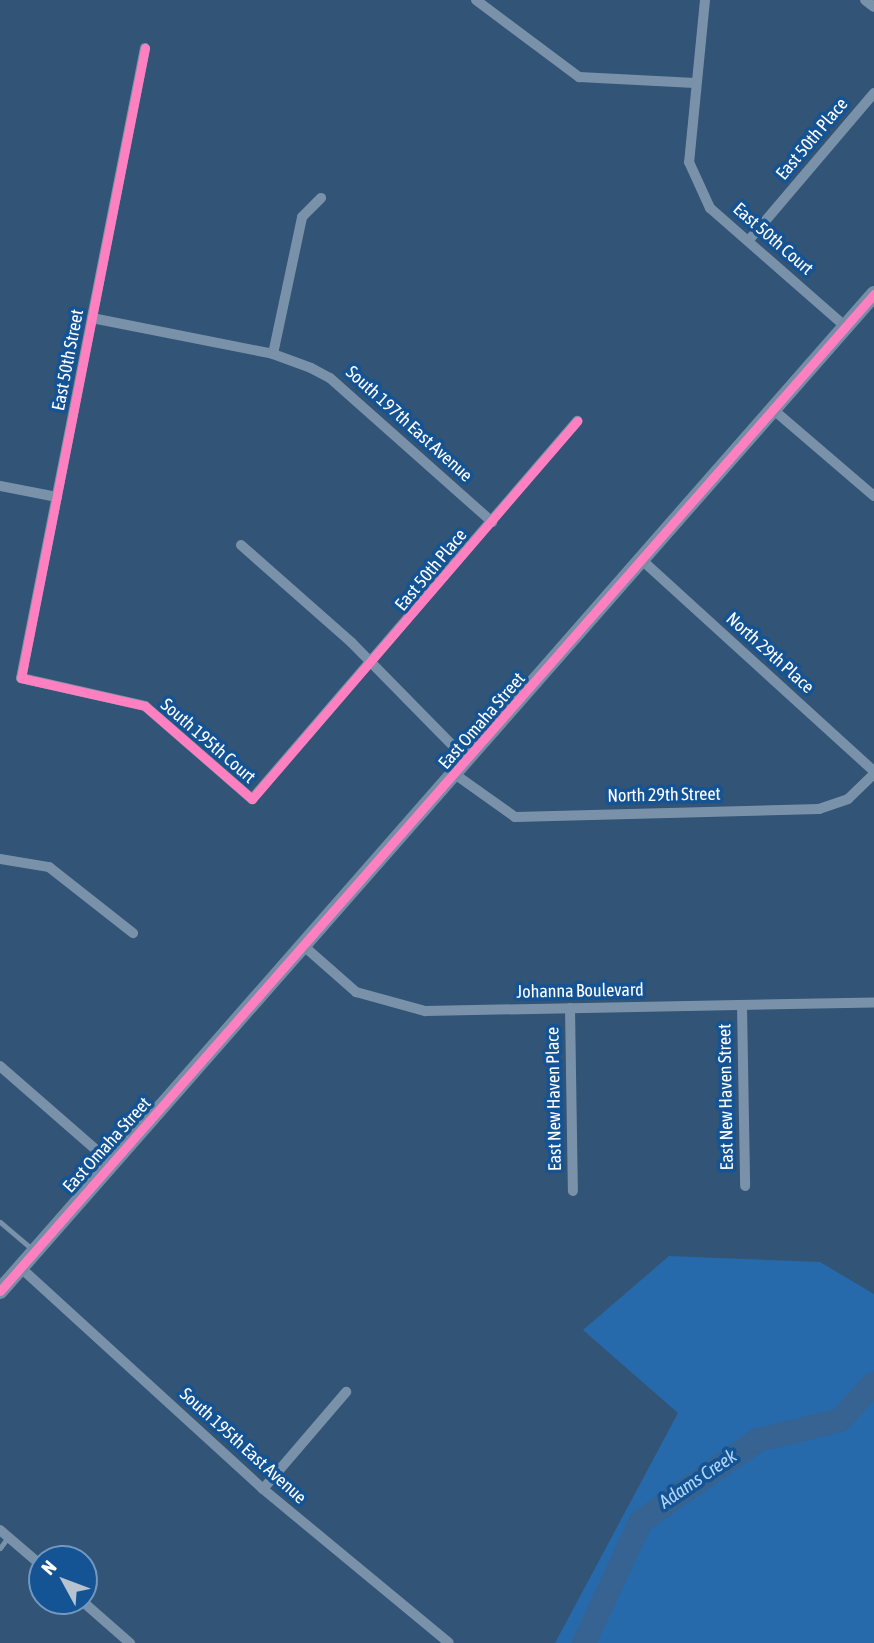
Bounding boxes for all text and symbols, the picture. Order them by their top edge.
street label: East 50th Place [772,94,852,184]
street label: East 50th Court [729,198,817,280]
street label: East 50th Street [48,307,88,413]
street label: South 197th East Avenue [341,362,477,486]
street label: East 50th Place [391,525,471,615]
street label: North 29th Place [722,608,818,698]
street label: East Omaha Street [434,668,530,774]
street label: South 195th Court [156,694,260,788]
street label: North 29th Street [607,783,721,807]
street label: Johanna Boulevard [516,979,644,1003]
street label: East New Haven Street [714,1023,738,1171]
street label: East New Haven Place [542,1027,566,1171]
street label: East Omaha Street [59,1093,155,1197]
street label: South 195th East Avenue [175,1384,311,1508]
water label: Adams Creek [655,1445,741,1513]
north arrow [28,1545,98,1615]
text: N [37,1556,61,1579]

